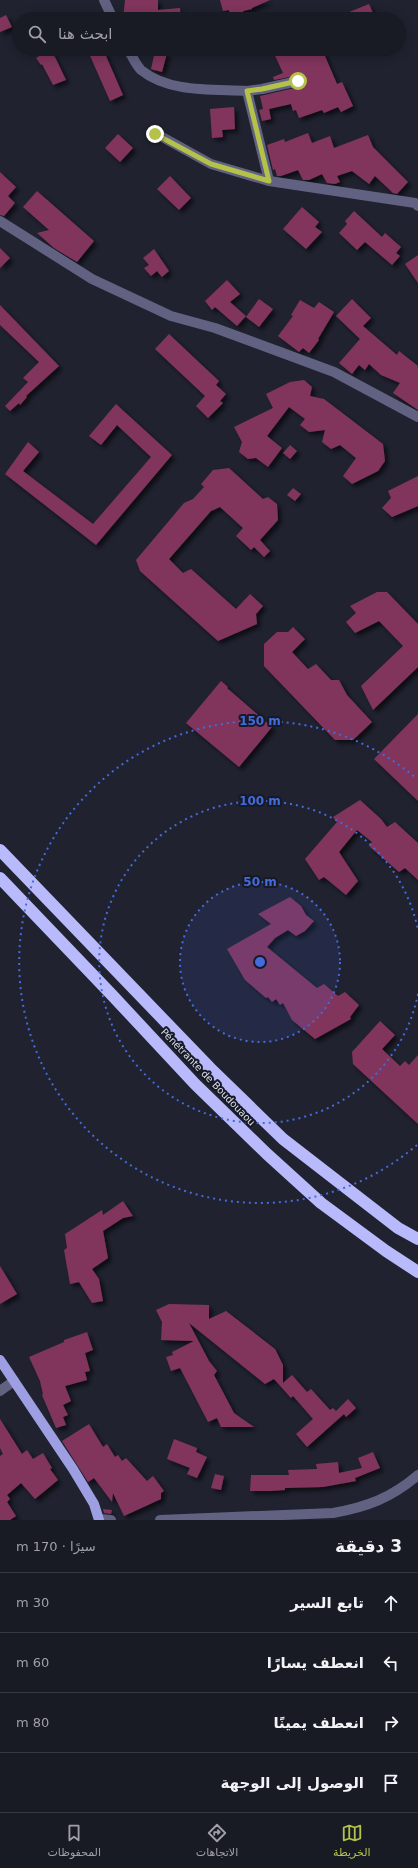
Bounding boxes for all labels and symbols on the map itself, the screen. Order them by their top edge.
route start [289,72,307,90]
route end [146,125,164,143]
text: 150 m [239,714,281,728]
text: 100 m [239,794,281,808]
text: 50 m [243,875,277,889]
centre of rings [253,955,267,969]
street label: Pénétrante de Boudouaou [159,1026,257,1128]

